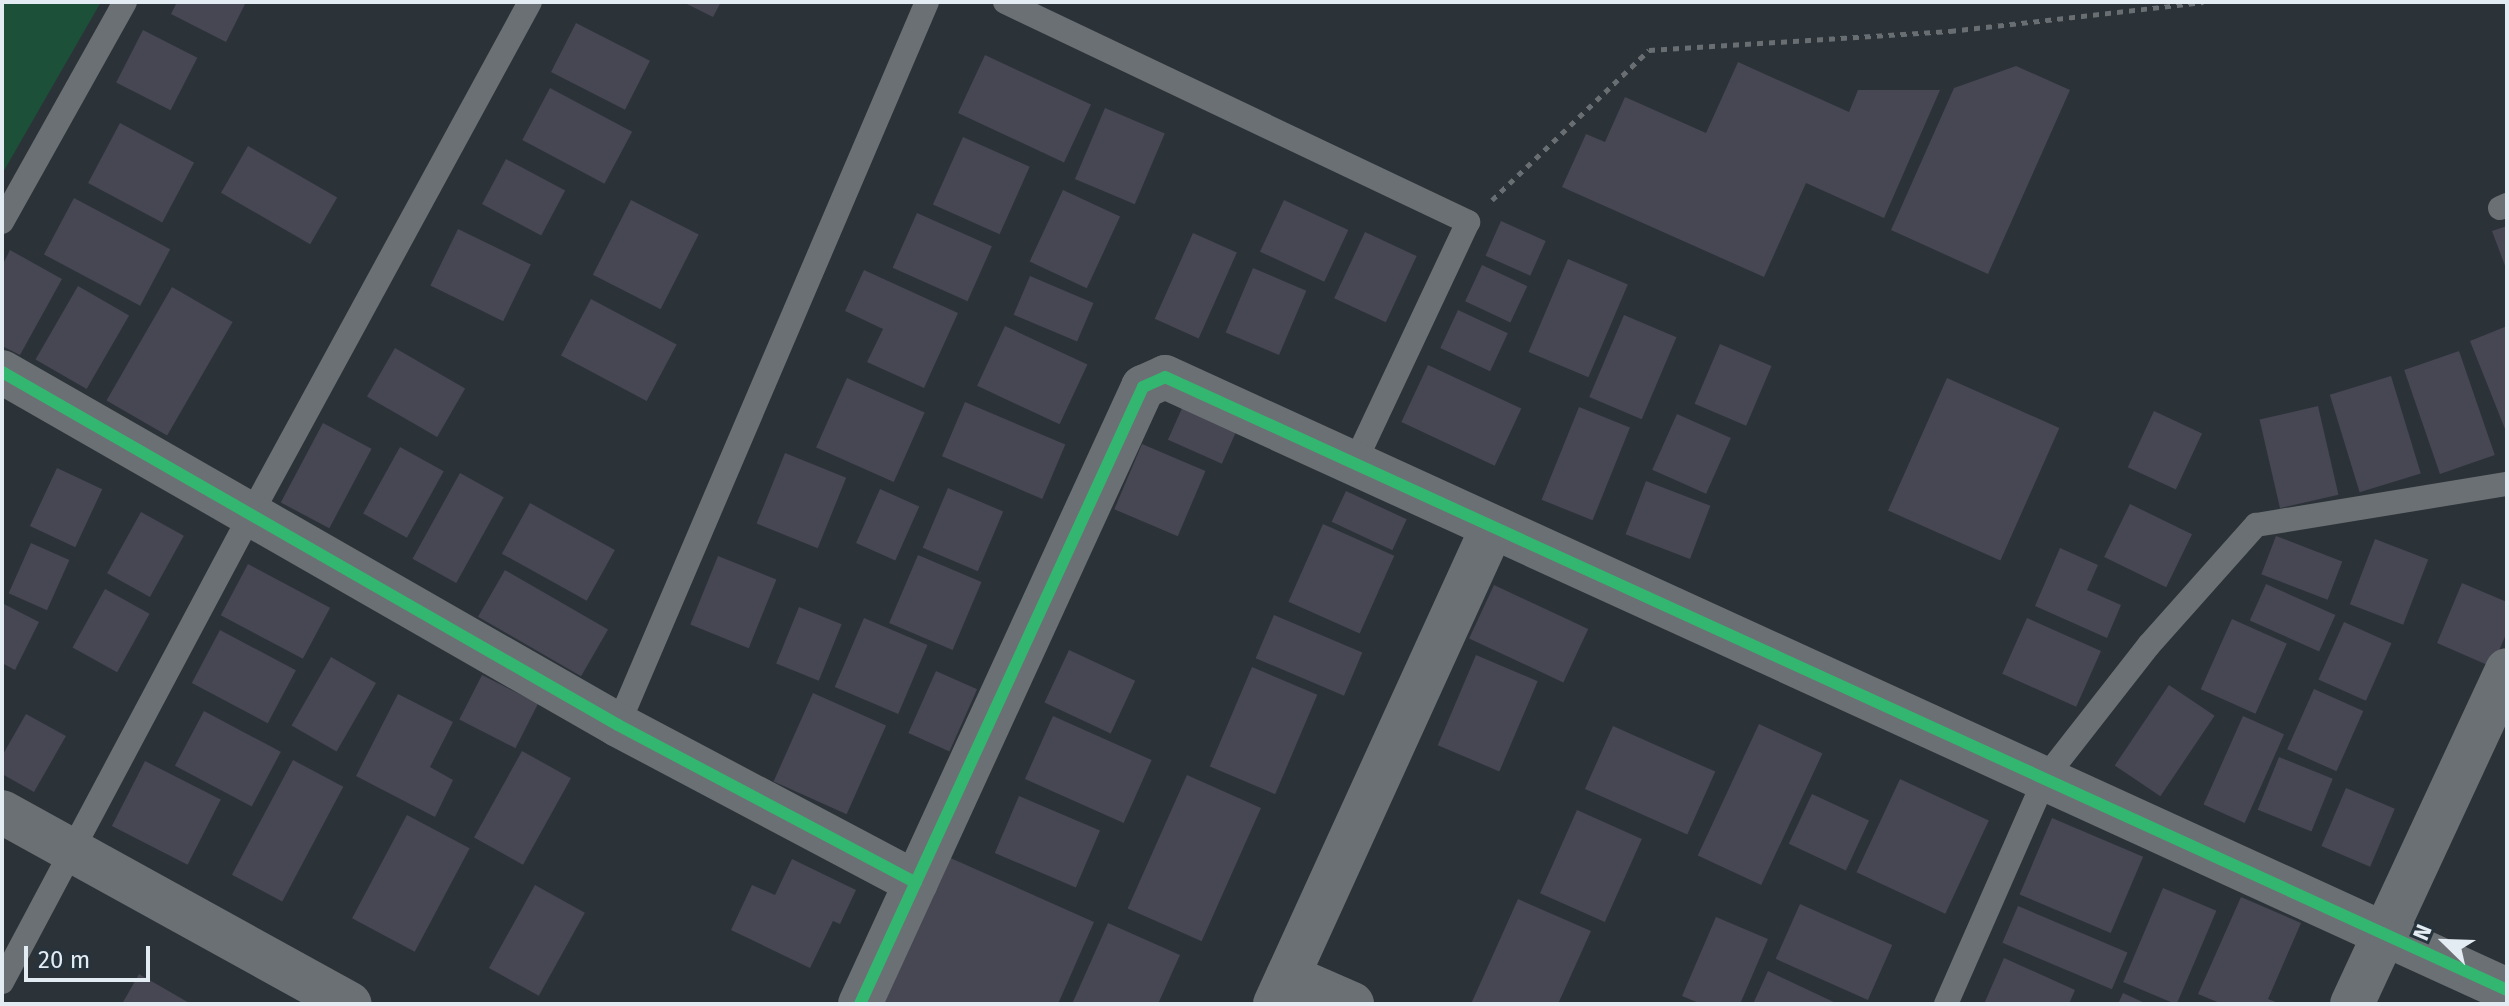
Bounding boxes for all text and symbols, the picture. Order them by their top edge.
north arrow [2405,902,2485,982]
text: N [2407,920,2438,944]
scale bar [28,930,154,980]
text: 20 m [38,946,90,974]

